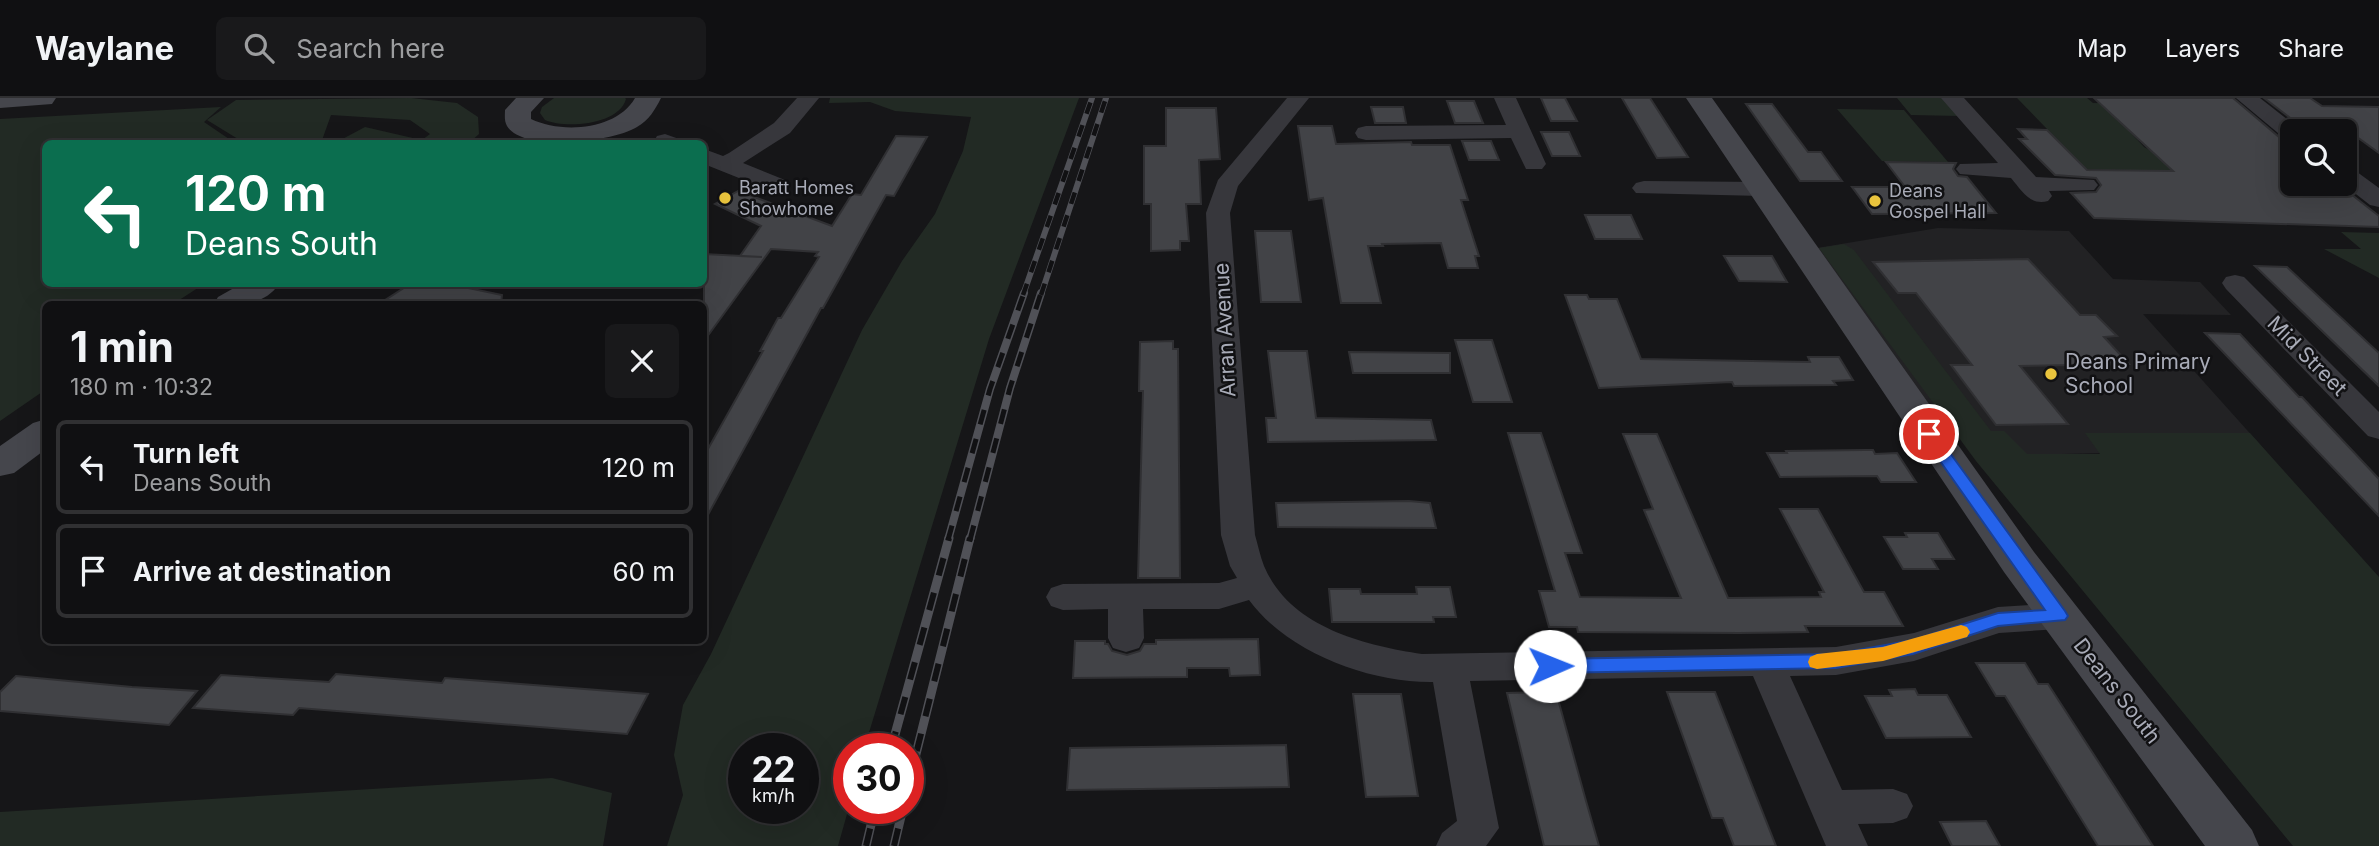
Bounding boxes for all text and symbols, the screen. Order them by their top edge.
search box [216,17,706,80]
text: Waylane [35,28,174,68]
icon: search [240,29,278,67]
text: Search here [296,33,445,64]
text: Map [2077,34,2127,63]
text: Layers [2165,34,2240,63]
text: Share [2278,34,2344,63]
map controls [2280,119,2357,196]
button: search [2280,119,2357,196]
text: 120 m [185,164,326,223]
icon: left [70,168,161,259]
place label: Baratt Homes Showhome [739,177,854,219]
place label: Deans Gospel Hall [1889,180,1986,222]
marker: Baratt Homes Showhome [717,190,733,206]
marker: Deans Gospel Hall [1867,193,1883,209]
text: Deans South [185,224,378,263]
street label: Arran Avenue [1208,262,1241,398]
street label: Mid Street [2262,311,2352,401]
text: 1 min [70,321,174,372]
button: close [605,324,679,398]
place label: Deans Primary School [2065,349,2211,398]
marker: Deans Primary School [2043,366,2059,382]
text: 180 m · 10:32 [70,373,213,401]
pin [1899,404,1959,464]
icon: arrive [1910,415,1948,453]
text: Turn left [133,438,239,469]
icon: left [74,448,112,486]
text: 120 m [602,452,675,483]
text: Deans South [133,469,272,497]
icon: arrive [74,552,112,590]
text: Arrive at destination [133,556,392,587]
text: 60 m [612,556,675,587]
position arrow [1513,629,1587,703]
street label: Deans South [2069,633,2166,748]
speed limit sign: 30 [833,733,924,824]
text: 22 [751,748,796,790]
text: km/h [752,785,795,806]

